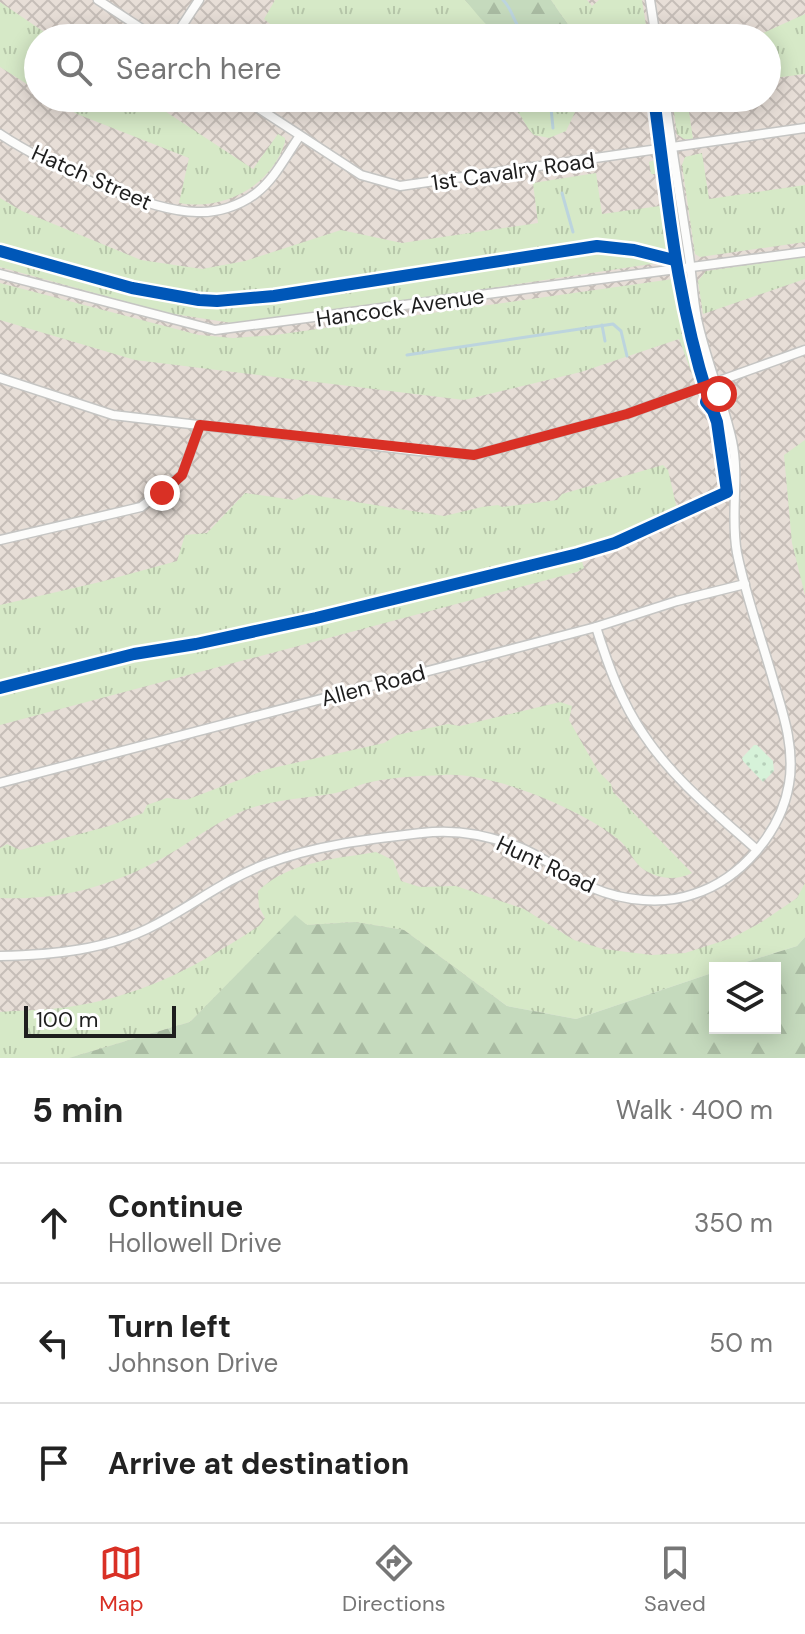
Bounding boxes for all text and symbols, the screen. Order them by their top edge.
search box [24,24,781,112]
icon: search [52,46,96,90]
text: Search here [116,49,282,88]
street label: Hatch Street [27,138,156,217]
street label: 1st Cavalry Road [430,146,597,197]
street label: Hancock Avenue [314,281,486,334]
route start [701,376,737,412]
route end [144,475,180,511]
street label: Allen Road [318,658,428,713]
street label: Hunt Road [492,829,600,900]
map controls [709,962,781,1034]
button: layers [709,962,781,1034]
scale bar [24,1002,176,1038]
text: 100 m [36,1005,98,1034]
text: 5 min [32,1088,123,1133]
text: Walk · 400 m [616,1093,773,1127]
text: Continue [108,1187,243,1226]
icon: ahead [32,1201,76,1245]
text: 350 m [694,1206,773,1240]
text: Hollowell Drive [108,1226,282,1260]
text: Turn left [108,1307,231,1346]
icon: left [32,1321,76,1365]
text: 50 m [709,1326,773,1360]
text: Johnson Drive [108,1346,278,1380]
icon: arrive [32,1441,76,1485]
text: Arrive at destination [108,1444,409,1483]
tab: Map [99,1541,144,1618]
tab: Directions [342,1541,446,1618]
tab: Saved [644,1541,706,1618]

